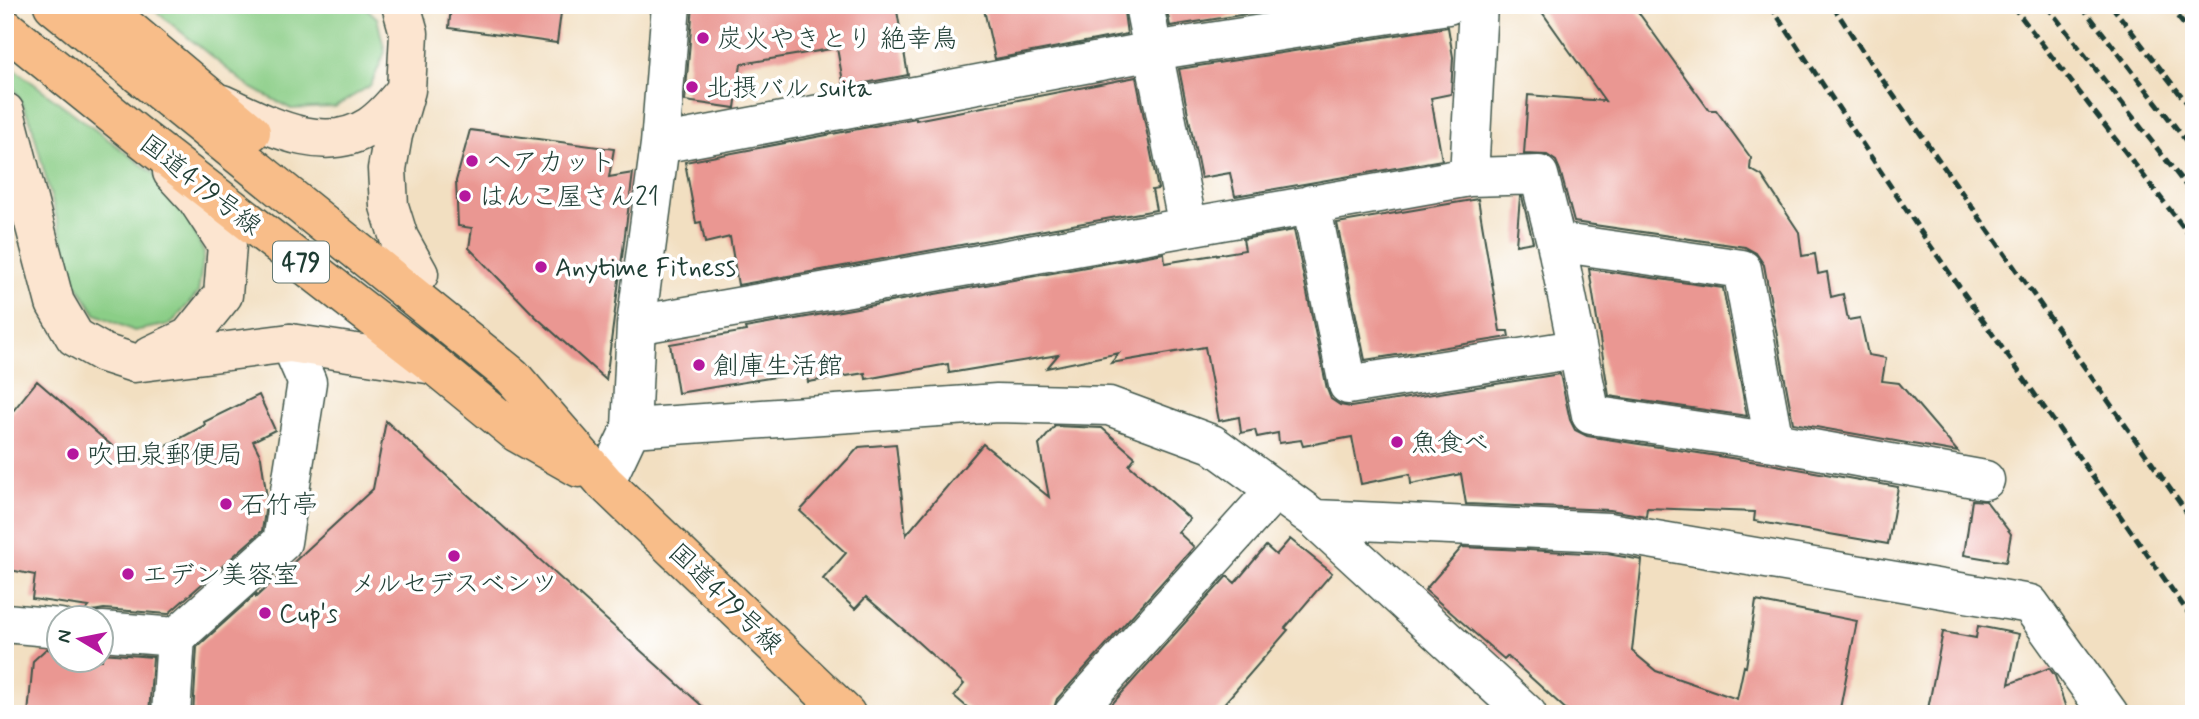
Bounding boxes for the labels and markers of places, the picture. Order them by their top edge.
place label: 炭火やきとり 絶幸鳥 [717,23,958,57]
marker: 炭火やきとり 絶幸鳥 [695,30,711,46]
place label: 北摂バル suita [706,72,872,106]
marker: 北摂バル suita [684,79,700,95]
place label: ヘアカット [486,146,616,180]
marker: ヘアカット [464,153,480,169]
place label: はんこ屋さん21 [479,181,659,215]
marker: はんこ屋さん21 [457,188,473,204]
place label: Anytime Fitness [555,252,736,286]
marker: Anytime Fitness [533,259,549,275]
place label: 創庫生活館 [713,350,843,384]
marker: 創庫生活館 [691,357,707,373]
place label: 魚食べ [1411,427,1489,461]
marker: 魚食べ [1389,434,1405,450]
place label: 吹田泉郵便局 [87,439,243,473]
marker: 吹田泉郵便局 [65,446,81,462]
place label: 石竹亭 [240,489,318,523]
marker: 石竹亭 [218,496,234,512]
marker: メルセデスベンツ [446,548,462,564]
place label: エデン美容室 [142,559,299,593]
marker: エデン美容室 [120,566,136,582]
place label: メルセデスベンツ [351,568,557,602]
place label: Cup's [279,598,338,632]
marker: Cup's [257,605,273,621]

